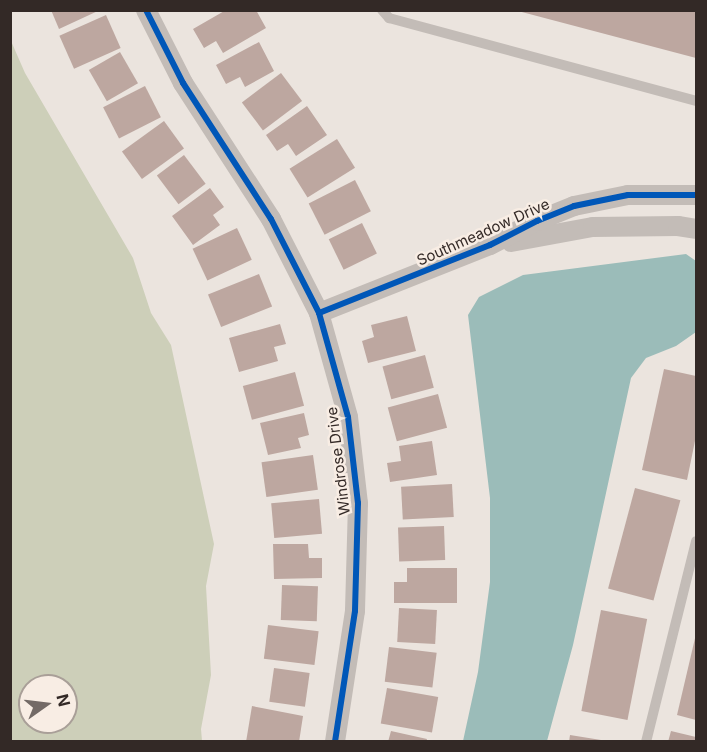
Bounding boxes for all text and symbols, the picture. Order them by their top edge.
street label: Southmeadow Drive [414,195,552,269]
street label: Windrose Drive [322,406,354,516]
north arrow [18,674,78,734]
text: N [52,692,75,708]

